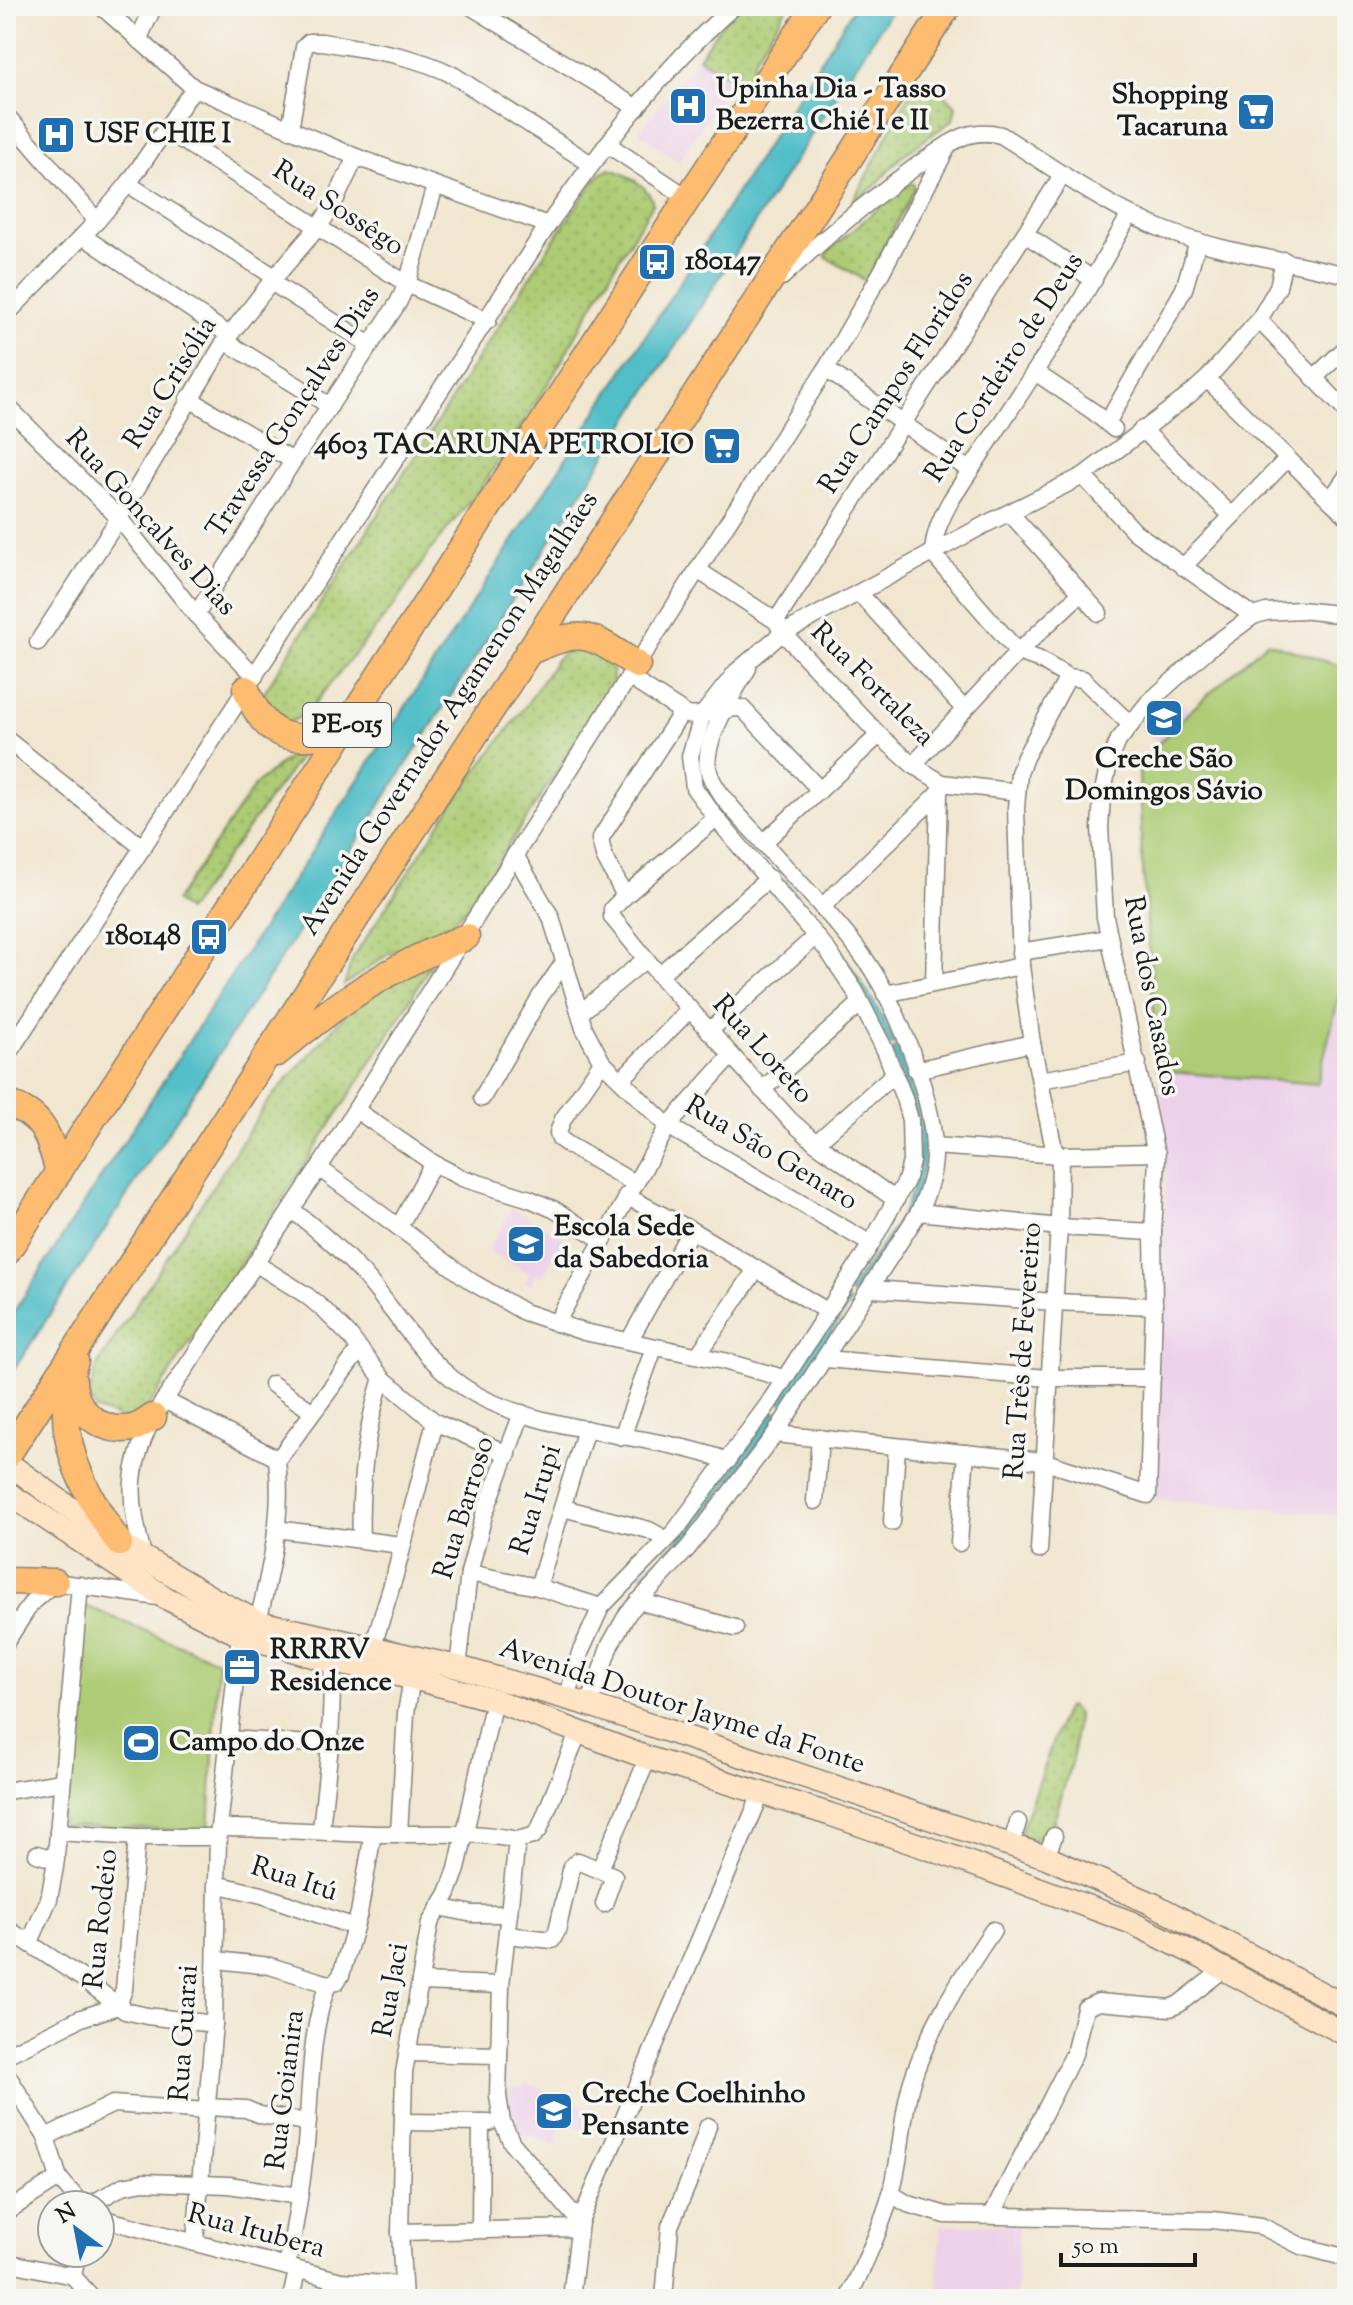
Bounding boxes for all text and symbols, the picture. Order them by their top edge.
place label: Upinha Dia - Tasso Bezerra Chié I e II [716,70,946,142]
place label: Shopping Tacaruna [1111,76,1228,148]
hospital icon: Upinha Dia - Tasso Bezerra Chié I e II [667,85,709,127]
supermarket icon: Shopping Tacaruna [1235,91,1277,133]
hospital icon: USF CHIE I [35,114,77,156]
place label: USF CHIE I [84,115,232,155]
street label: Rua Sossêgo [264,151,412,267]
bus stop icon: 180147 [636,241,678,283]
place label: 180147 [685,242,761,282]
street label: Rua Cordeiro de Deus [916,245,1094,491]
street label: Rua Campos Floridos [810,264,984,502]
street label: Travessa Gonçalves Dias [197,279,391,547]
street label: Rua Crisólia [114,309,228,457]
street label: Rua Gonçalves Dias [55,421,245,625]
supermarket icon: 4603 TACARUNA PETROLIO [701,425,743,467]
place label: 4603 TACARUNA PETROLIO [313,426,694,466]
street label: Avenida Governador Agamenon Magalhães [291,484,609,944]
street label: Rua Fortaleza [801,614,943,756]
school or university icon: Creche São Domingos Sávio [1143,697,1185,739]
road number: PE-015 [303,703,391,747]
place label: Creche São Domingos Sávio [1065,740,1263,812]
street label: Rua dos Casados [1112,893,1190,1099]
bus stop icon: 180148 [188,916,230,958]
place label: 180148 [105,917,181,957]
street label: Rua Loreto [702,987,822,1113]
street label: Rua São Genaro [677,1086,865,1222]
place label: Escola Sede da Sabedoria [554,1208,709,1280]
street label: Rua Três de Fevereiro [995,1221,1053,1481]
school or university icon: Escola Sede da Sabedoria [505,1223,547,1265]
street label: Rua Barroso [424,1432,506,1584]
street label: Rua Irupi [501,1440,573,1560]
street label: Avenida Doutor Jayme da Fonte [494,1629,870,1785]
place label: RRRRV Residence [270,1631,392,1703]
office icon: RRRRV Residence [221,1646,263,1688]
sports icon: Campo do Onze [120,1722,162,1764]
place label: Campo do Onze [169,1723,365,1763]
street label: Rua Rodeio [75,1847,129,1991]
street label: Rua Itú [245,1847,343,1913]
street label: Rua Jaci [364,1939,420,2041]
street label: Rua Guarai [160,1963,210,2103]
street label: Rua Goianira [256,2008,316,2172]
place label: Creche Coelhinho Pensante [582,2075,806,2147]
school or university icon: Creche Coelhinho Pensante [533,2090,575,2132]
north arrow [36,2189,116,2269]
street label: Rua Itubera [183,2194,329,2270]
text: N [51,2196,83,2233]
scale bar [1061,2217,1195,2267]
text: 50 m [1071,2230,1119,2264]

